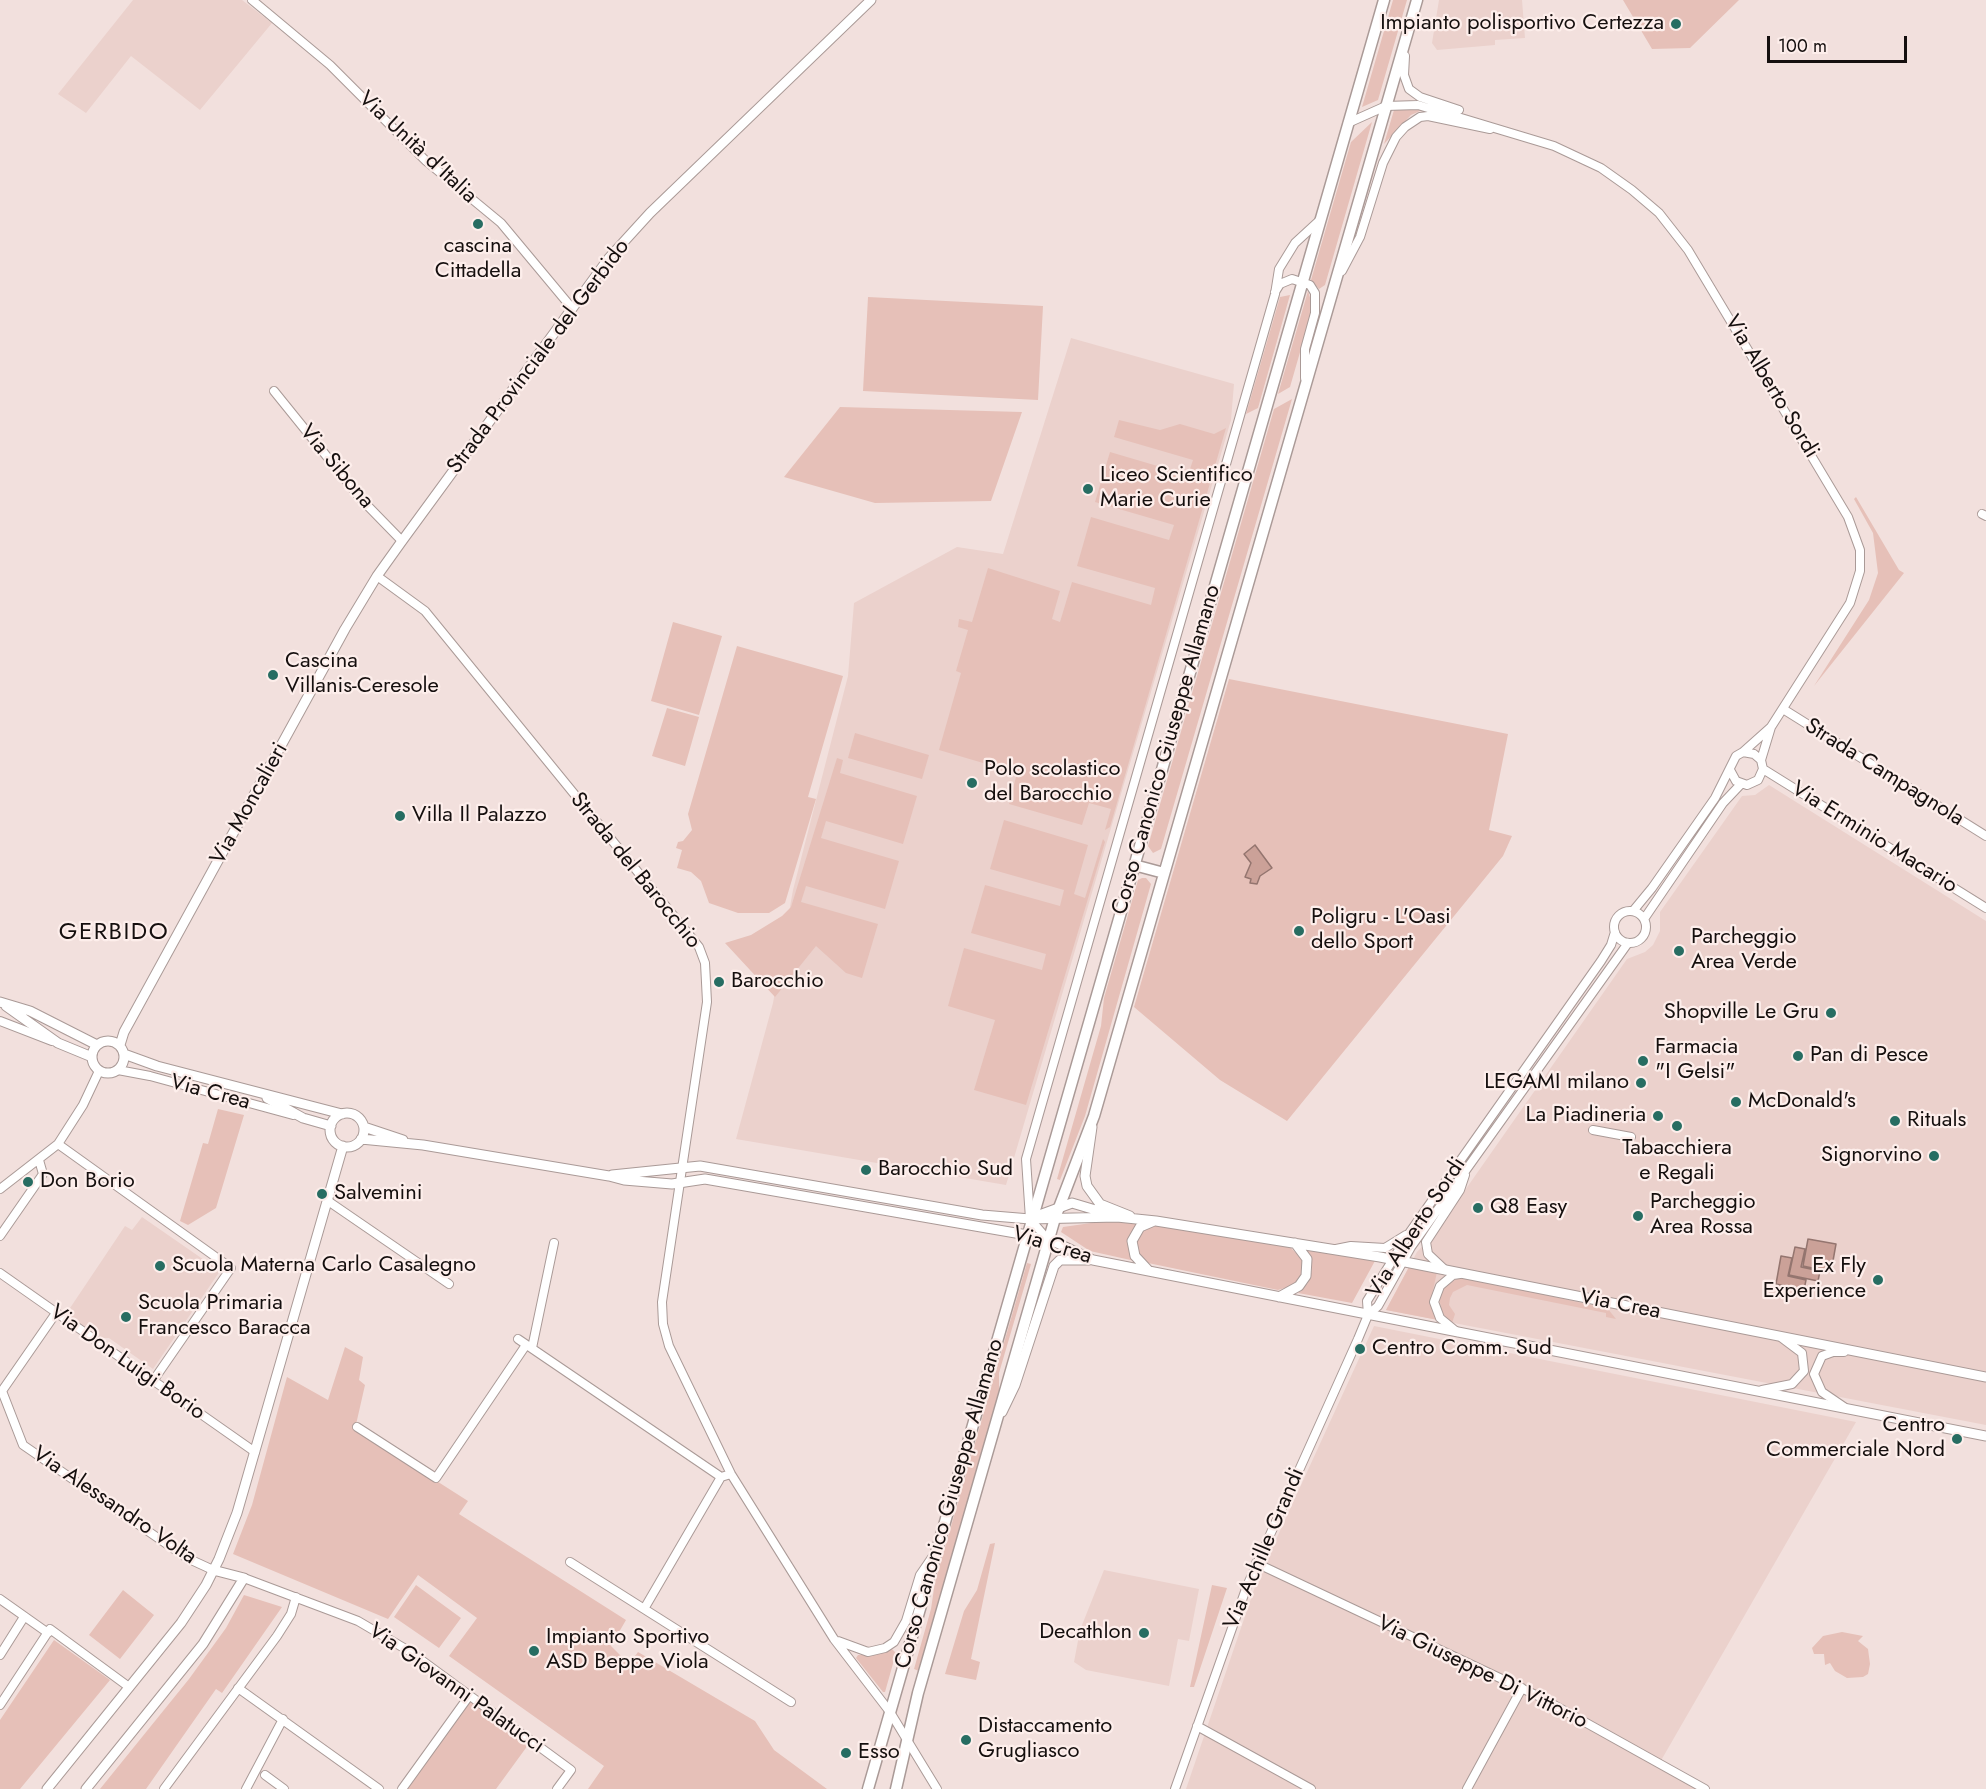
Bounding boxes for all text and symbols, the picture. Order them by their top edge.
place label: Impianto polisportivo Certezza [1380,11,1664,37]
marker: Impianto polisportivo Certezza [1669,17,1683,31]
scale bar [1770,24,1910,62]
text: 100 m [1778,33,1827,59]
street label: Via Unità d'Italia [352,86,482,210]
marker: cascina Cittadella [471,217,485,231]
place label: cascina Cittadella [435,234,521,286]
street label: Strada Provinciale del Gerbido [442,235,636,479]
street label: Via Alberto Sordi [1718,311,1824,463]
street label: Via Sibona [293,419,379,515]
place label: Liceo Scientifico Marie Curie [1100,463,1253,514]
marker: Liceo Scientifico Marie Curie [1081,482,1095,496]
street label: Corso Canonico Giuseppe Allamano [1107,582,1227,918]
place label: Cascina Villanis-Ceresole [285,649,439,700]
marker: Cascina Villanis-Ceresole [266,668,280,682]
street label: Strada Campagnola [1799,713,1969,833]
street label: Via Moncalieri [206,738,294,870]
place label: Polo scolastico del Barocchio [984,757,1121,808]
marker: Polo scolastico del Barocchio [965,776,979,790]
street label: Via Erminio Macario [1786,776,1962,900]
street label: Strada del Barocchio [564,788,706,954]
place label: Villa Il Palazzo [412,803,547,829]
marker: Villa Il Palazzo [393,809,407,823]
place label: Poligru - L'Oasi dello Sport [1311,905,1451,956]
district label: GERBIDO [59,919,169,947]
marker: Poligru - L'Oasi dello Sport [1292,924,1306,938]
place label: Parcheggio Area Verde [1691,925,1797,976]
marker: Parcheggio Area Verde [1672,944,1686,958]
place label: Barocchio [731,969,823,995]
marker: Barocchio [712,975,726,989]
place label: Shopville Le Gru [1664,1000,1819,1026]
marker: Shopville Le Gru [1824,1006,1838,1020]
place label: Farmacia "I Gelsi" [1655,1035,1738,1086]
place label: Pan di Pesce [1810,1043,1928,1069]
marker: Pan di Pesce [1791,1049,1805,1063]
marker: Farmacia "I Gelsi" [1636,1054,1650,1068]
street label: Via Crea [167,1070,253,1116]
place label: LEGAMI milano [1484,1070,1629,1096]
marker: LEGAMI milano [1634,1076,1648,1090]
place label: McDonald's [1748,1089,1856,1115]
marker: McDonald's [1729,1095,1743,1109]
place label: La Piadineria [1526,1103,1646,1129]
place label: Rituals [1907,1108,1966,1134]
marker: La Piadineria [1651,1109,1665,1123]
marker: Rituals [1888,1114,1902,1128]
marker: Tabacchiera e Regali [1670,1119,1684,1133]
place label: Tabacchiera e Regali [1622,1136,1732,1188]
place label: Signorvino [1821,1143,1922,1169]
marker: Signorvino [1927,1149,1941,1163]
street label: Via Alberto Sordi [1362,1153,1472,1303]
place label: Barocchio Sud [878,1157,1013,1183]
marker: Barocchio Sud [859,1163,873,1177]
place label: Don Borio [40,1169,135,1195]
marker: Don Borio [21,1175,35,1189]
place label: Salvemini [334,1181,423,1207]
marker: Salvemini [315,1187,329,1201]
place label: Parcheggio Area Rossa [1650,1190,1755,1242]
place label: Q8 Easy [1490,1195,1567,1221]
marker: Q8 Easy [1471,1201,1485,1215]
marker: Parcheggio Area Rossa [1631,1209,1645,1223]
street label: Via Crea [1009,1221,1095,1271]
place label: Scuola Materna Carlo Casalegno [172,1253,476,1279]
place label: Ex Fly Experience [1763,1254,1866,1306]
marker: Scuola Materna Carlo Casalegno [153,1259,167,1273]
marker: Ex Fly Experience [1871,1273,1885,1287]
street label: Via Crea [1577,1284,1663,1326]
place label: Scuola Primaria Francesco Baracca [138,1291,311,1342]
street label: Via Don Luigi Borio [44,1300,210,1426]
marker: Scuola Primaria Francesco Baracca [119,1310,133,1324]
street label: Corso Canonico Giuseppe Allamano [890,1336,1010,1672]
place label: Centro Comm. Sud [1372,1336,1552,1362]
marker: Centro Comm. Sud [1353,1342,1367,1356]
place label: Centro Commerciale Nord [1766,1413,1945,1464]
marker: Centro Commerciale Nord [1950,1432,1964,1446]
street label: Via Alessandro Volta [27,1441,201,1571]
street label: Via Achille Grandi [1219,1464,1311,1634]
street label: Via Giuseppe Di Vittorio [1373,1611,1591,1735]
street label: Via Giovanni Palatucci [363,1618,549,1760]
place label: Decathlon [1039,1620,1132,1646]
place label: Impianto Sportivo ASD Beppe Viola [546,1625,709,1676]
marker: Decathlon [1137,1626,1151,1640]
marker: Impianto Sportivo ASD Beppe Viola [527,1644,541,1658]
place label: Distaccamento Grugliasco [978,1714,1112,1766]
marker: Distaccamento Grugliasco [959,1733,973,1747]
place label: Esso [858,1740,900,1766]
marker: Esso [839,1746,853,1760]

